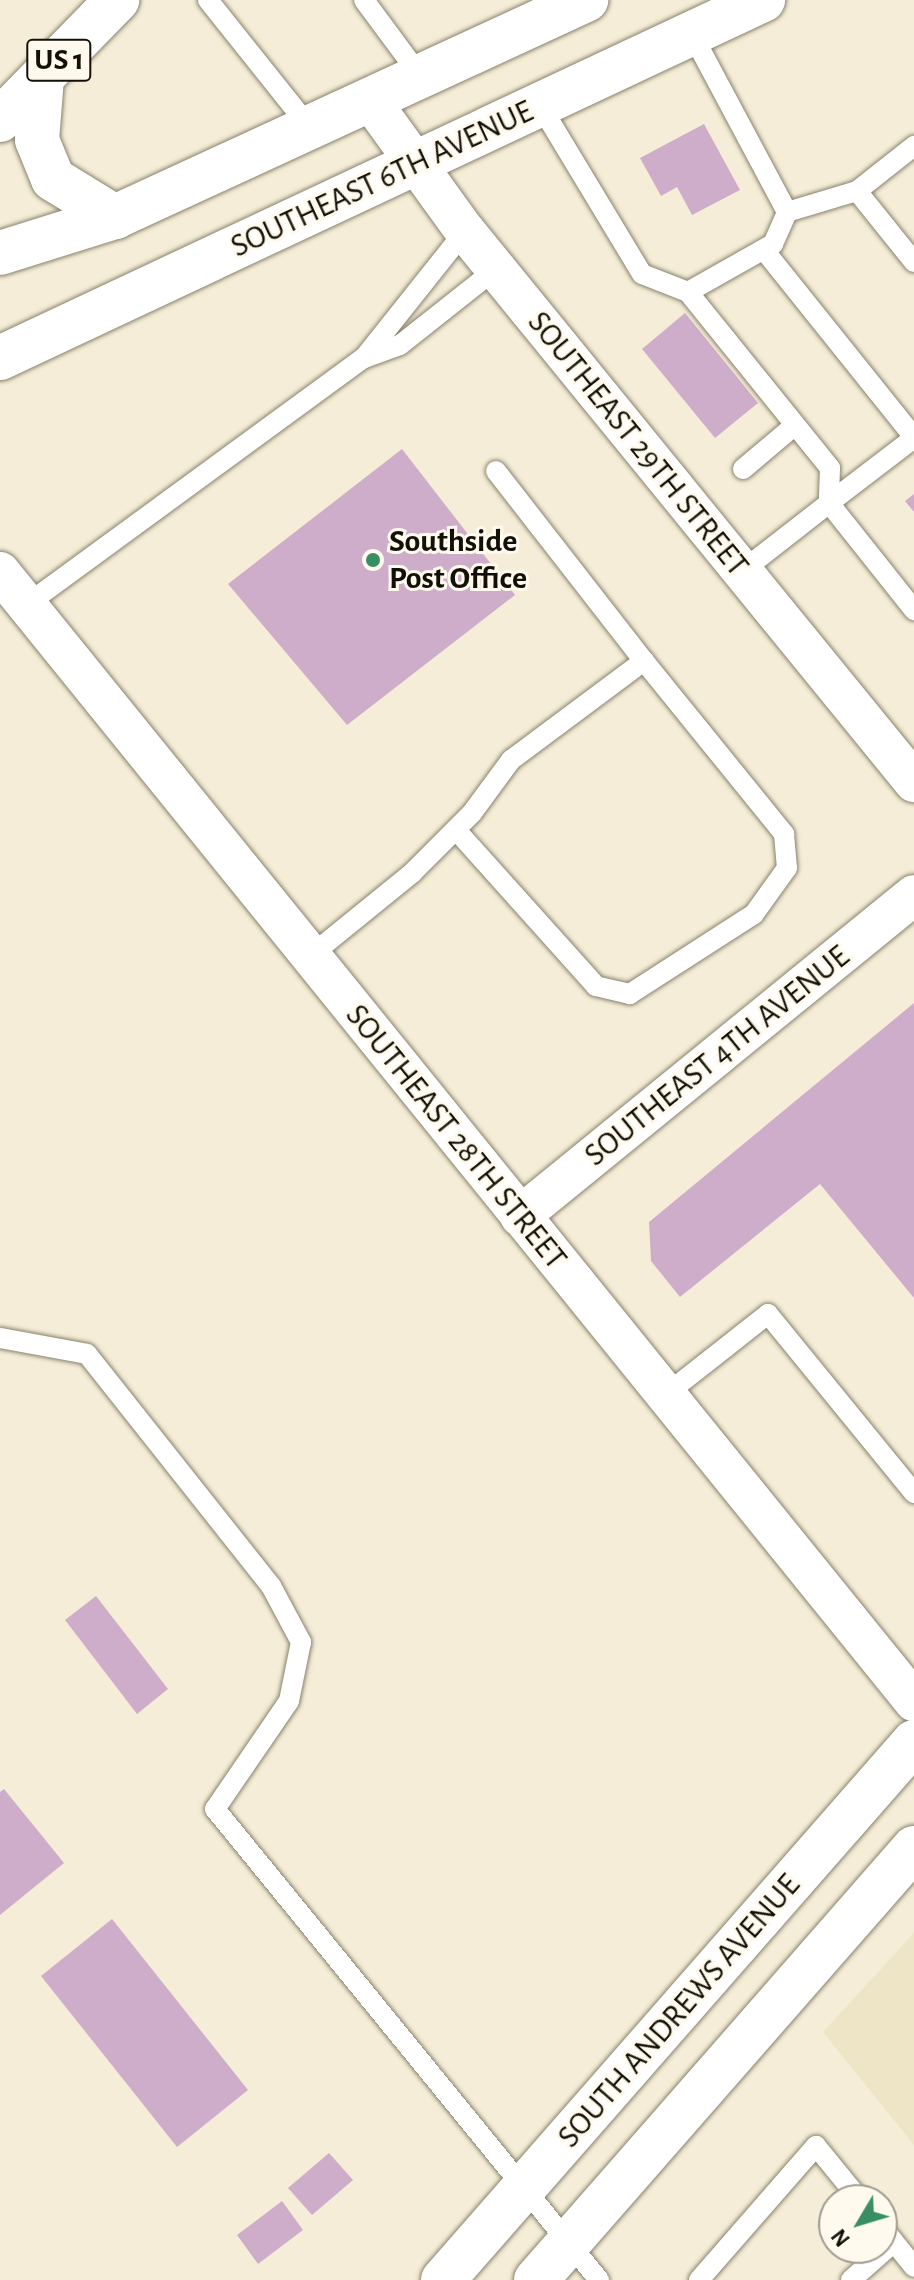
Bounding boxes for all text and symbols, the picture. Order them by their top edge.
road number: US 1 [25,34,93,86]
street label: SOUTHEAST 6TH AVENUE [225,92,539,266]
street label: SOUTHEAST 29TH STREET [519,304,757,584]
place label: Southside Post Office [389,523,527,598]
marker: Southside Post Office [364,551,382,569]
street label: SOUTHEAST 4TH AVENUE [577,937,857,1175]
street label: SOUTHEAST 28TH STREET [337,997,575,1277]
street label: SOUTH ANDREWS AVENUE [550,1866,808,2156]
north arrow [818,2184,898,2264]
text: N [827,2225,854,2250]

